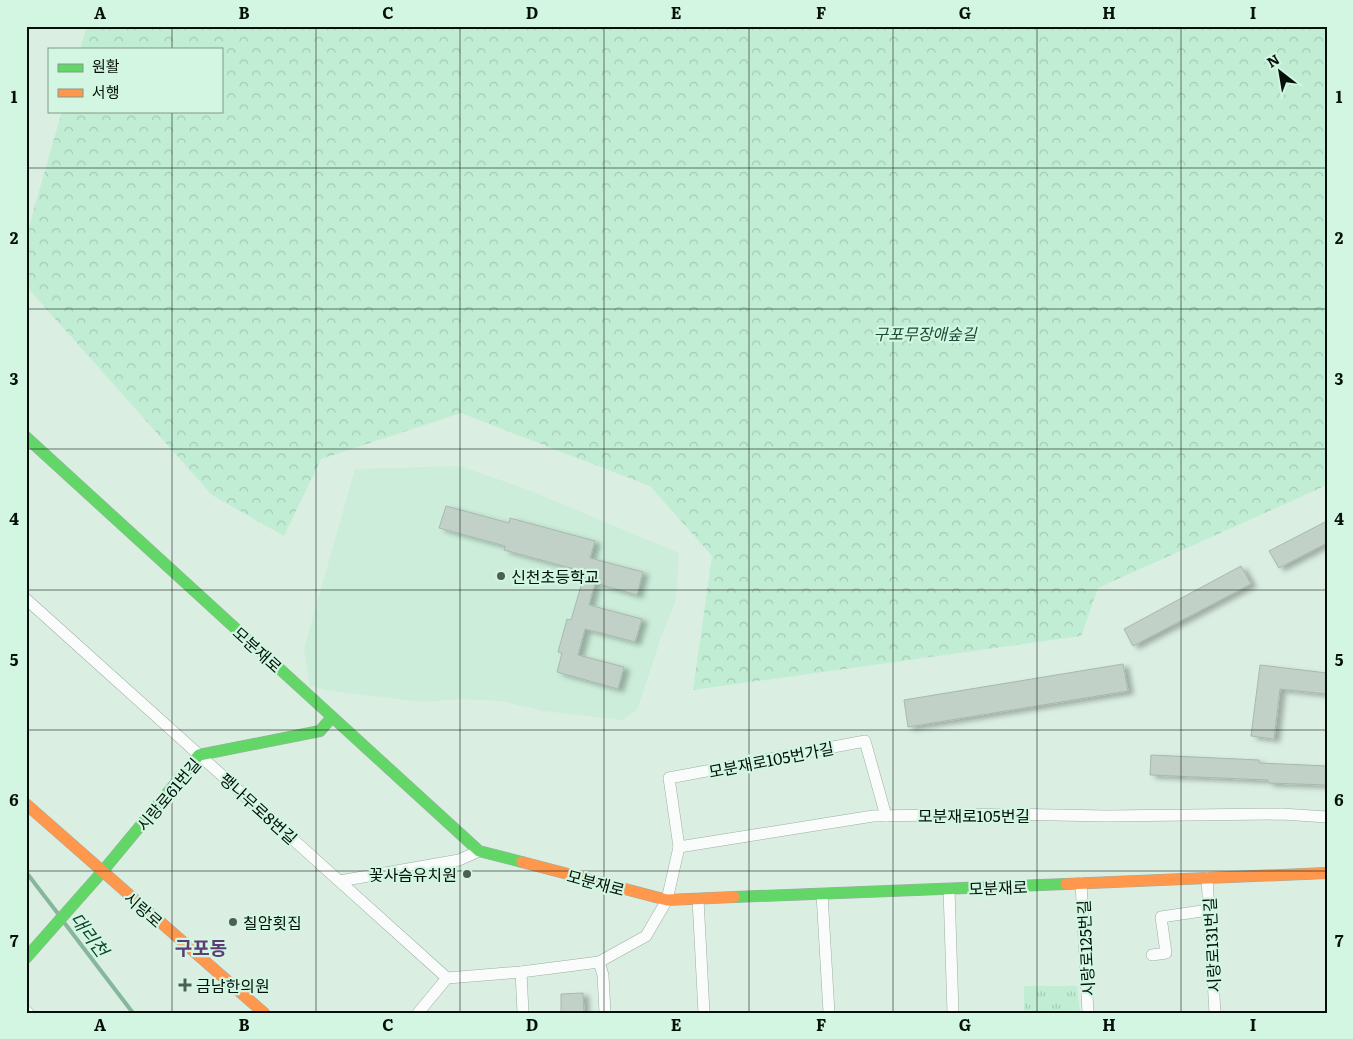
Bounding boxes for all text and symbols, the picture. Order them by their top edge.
text: A [94,0,106,24]
text: B [238,0,250,24]
text: C [382,0,394,24]
text: D [526,0,538,24]
text: E [671,0,682,24]
text: F [816,0,826,24]
text: G [959,0,971,24]
text: H [1102,0,1116,24]
text: I [1250,0,1256,24]
legend [48,48,222,112]
north arrow [1256,48,1306,98]
text: N [1263,48,1283,72]
text: 원활 [92,54,120,77]
text: 서행 [92,80,120,103]
text: 1 [11,84,18,108]
text: 1 [1336,84,1343,108]
text: 2 [10,225,19,249]
text: 2 [1335,225,1344,249]
park label: 구포무장애숲길 [873,321,978,345]
text: 3 [10,366,19,390]
text: 3 [1335,366,1344,390]
text: 4 [9,506,19,530]
text: 4 [1334,506,1344,530]
place label: 신천초등학교 [511,564,599,588]
marker: 신천초등학교 [495,570,507,582]
street label: 모분재로 [228,620,288,678]
text: 5 [10,647,19,671]
text: 5 [1335,647,1344,671]
street label: 모분재로105번가길 [706,735,836,783]
street label: 시랑로61번길 [130,752,206,836]
street label: 팽나무로8번길 [215,767,303,849]
text: 6 [9,787,19,811]
text: 6 [1334,787,1344,811]
street label: 모분재로105번길 [918,803,1030,827]
place label: 꽃사슴유치원 [369,862,457,886]
street label: 모분재로 [564,863,628,901]
marker: 꽃사슴유치원 [461,868,473,880]
street label: 모분재로 [968,874,1028,900]
street label: 시랑로 [119,885,169,933]
street label: 시랑로131번길 [1197,897,1225,993]
street label: 시랑로125번길 [1070,899,1100,997]
water label: 대리천 [64,906,117,964]
place label: 칠암횟집 [243,910,302,934]
marker: 칠암횟집 [227,916,239,928]
text: 7 [10,928,19,952]
text: 7 [1335,928,1344,952]
district label: 구포동 [175,933,227,961]
place label: 금남한의원 [196,973,270,997]
marker: 금남한의원 [178,978,192,992]
text: A [94,1012,106,1036]
text: B [238,1012,250,1036]
text: C [382,1012,394,1036]
text: D [526,1012,538,1036]
text: E [671,1012,682,1036]
text: F [816,1012,826,1036]
text: G [959,1012,971,1036]
text: H [1102,1012,1116,1036]
text: I [1250,1012,1256,1036]

